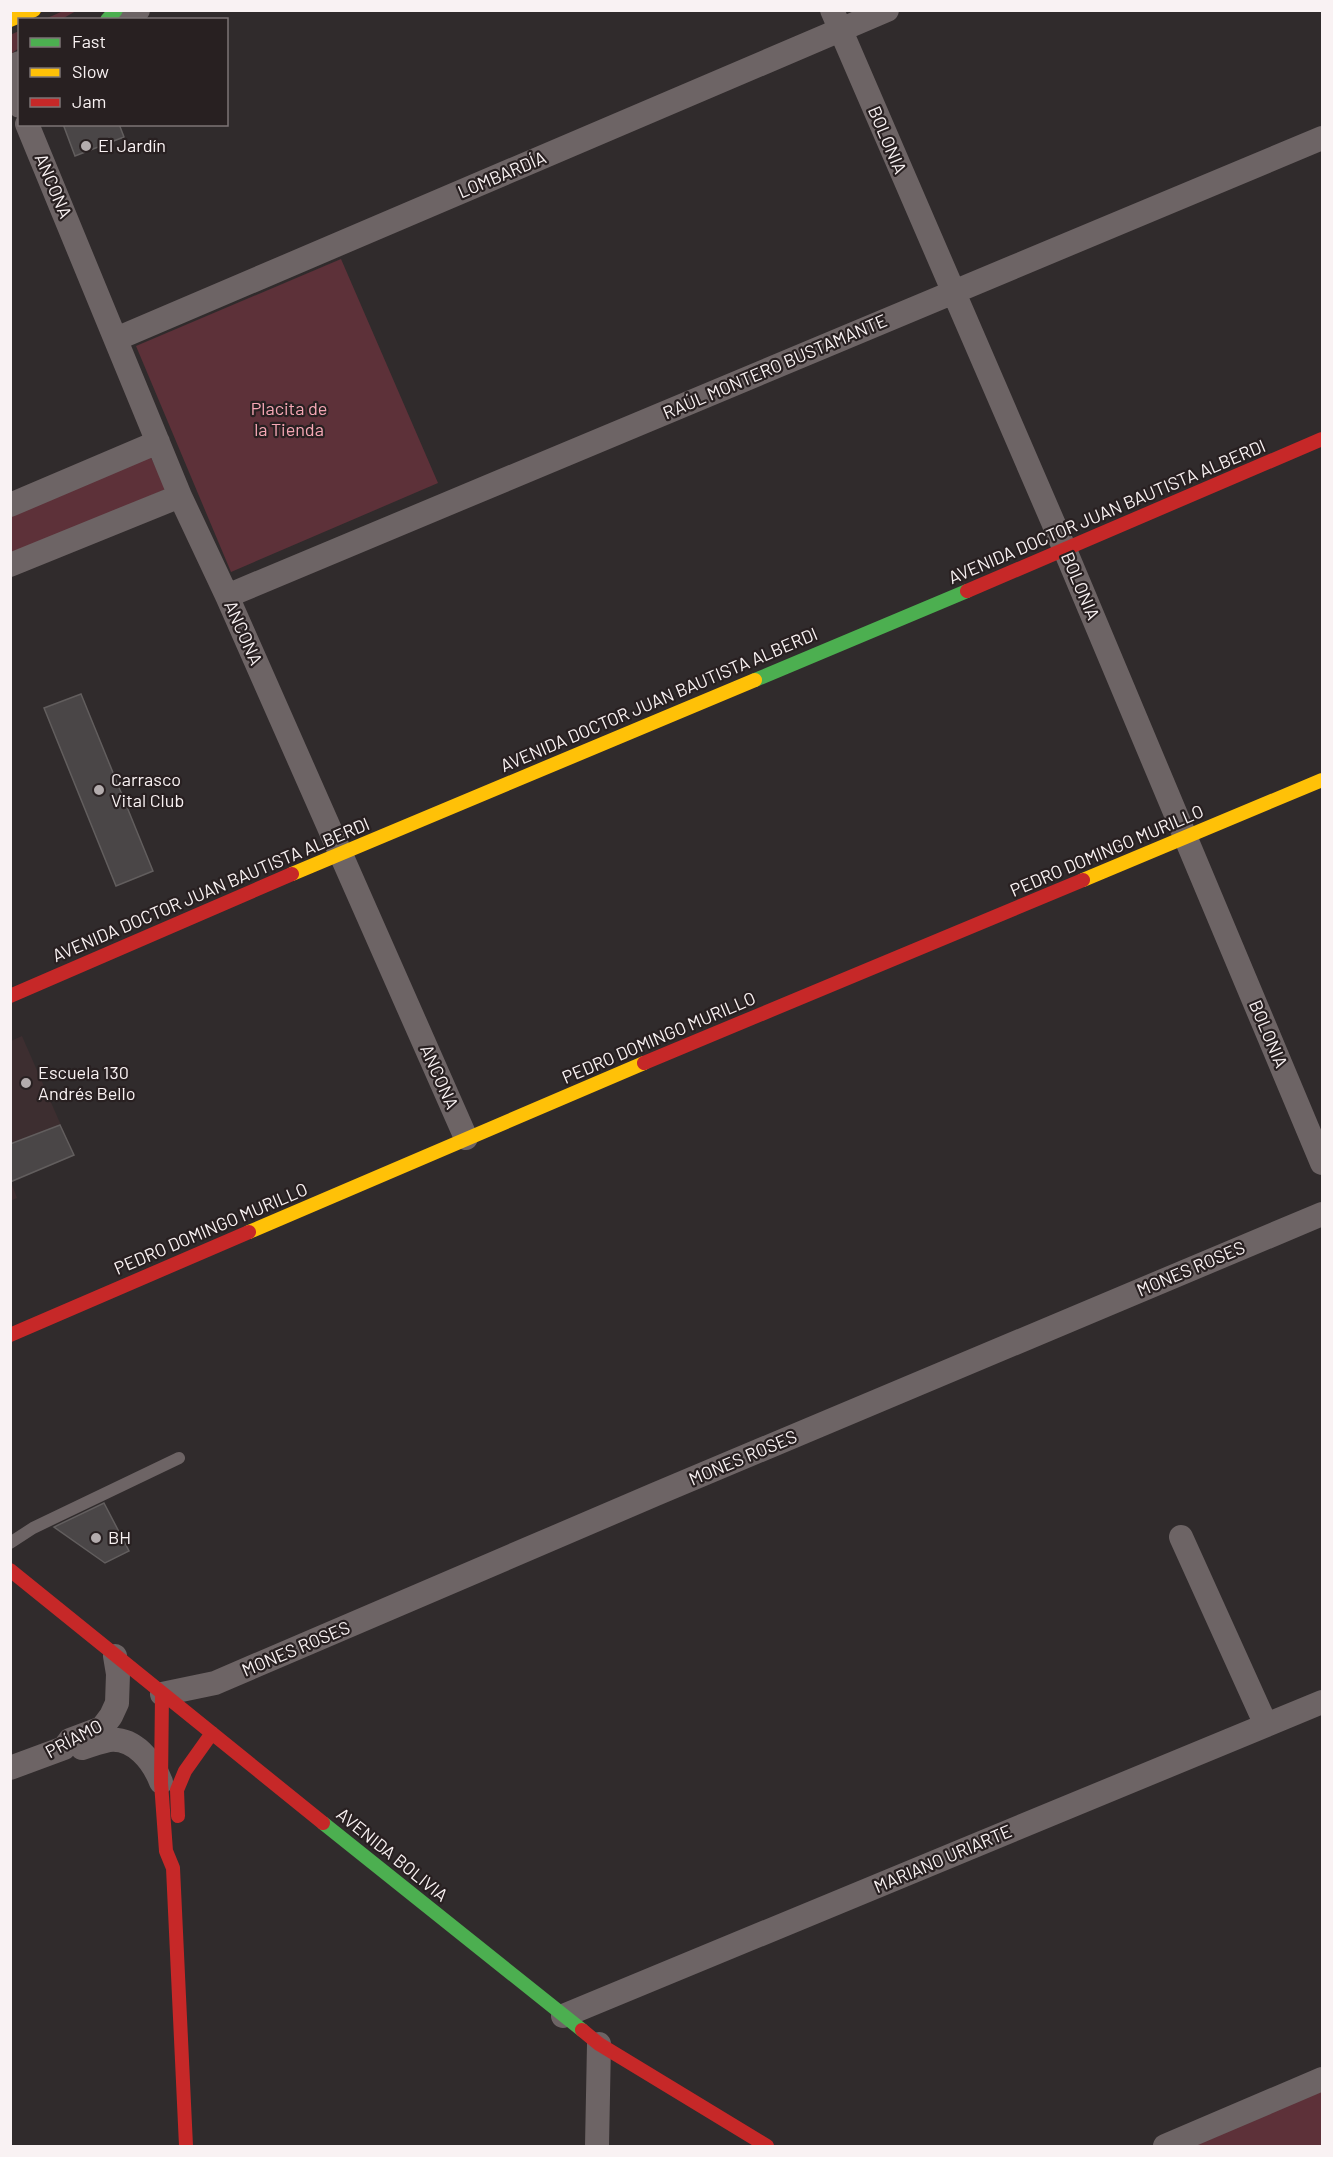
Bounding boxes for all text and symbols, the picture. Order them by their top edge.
legend [18,18,228,126]
text: Fast [72,30,106,52]
text: Slow [72,60,109,82]
text: Jam [72,90,106,112]
street label: BOLONIA [864,102,912,177]
place label: El Jardín [98,134,166,156]
marker: El Jardín [79,139,93,153]
street label: LOMBARDÍA [454,146,549,203]
street label: ANCONA [30,150,77,221]
street label: RAÚL MONTERO BUSTAMANTE [659,309,890,423]
park label: Placita de la Tienda [251,397,327,440]
street label: AVENIDA DOCTOR JUAN BAUTISTA ALBERDI [945,434,1269,588]
street label: BOLONIA [1057,548,1105,623]
street label: ANCONA [220,597,268,668]
street label: AVENIDA DOCTOR JUAN BAUTISTA ALBERDI [497,622,821,776]
place label: Carrasco Vital Club [111,768,184,811]
marker: Carrasco Vital Club [92,783,106,797]
street label: PEDRO DOMINGO MURILLO [1007,799,1207,901]
street label: AVENIDA DOCTOR JUAN BAUTISTA ALBERDI [49,812,373,966]
street label: PEDRO DOMINGO MURILLO [559,986,759,1088]
street label: BOLONIA [1245,996,1293,1071]
street label: ANCONA [416,1041,464,1112]
place label: Escuela 130 Andrés Bello [38,1061,135,1104]
marker: Escuela 130 Andrés Bello [19,1076,33,1090]
street label: PEDRO DOMINGO MURILLO [111,1177,311,1279]
street label: MONES ROSES [1133,1235,1248,1301]
street label: MONES ROSES [685,1424,800,1490]
place label: BH [108,1526,131,1548]
marker: BH [89,1531,103,1545]
street label: MONES ROSES [238,1615,353,1681]
street label: PRÍAMO [41,1714,106,1762]
street label: AVENIDA BOLIVIA [333,1803,453,1906]
street label: MARIANO URIARTE [870,1819,1015,1897]

